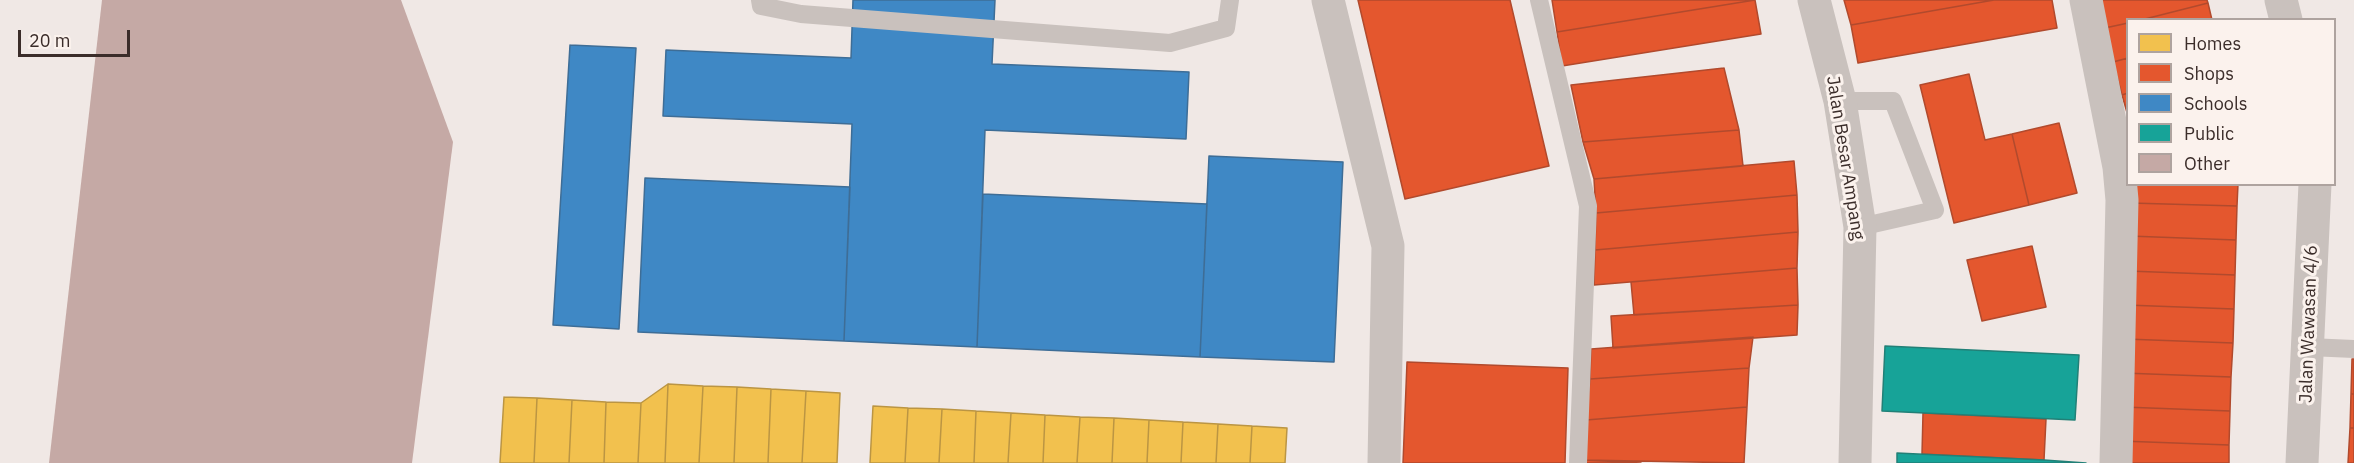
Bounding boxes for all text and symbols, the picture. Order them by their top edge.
scale bar [21,18,134,56]
legend [2126,18,2336,186]
text: 20 m [29,29,71,52]
text: Homes [2184,32,2241,55]
text: Shops [2184,62,2234,85]
street label: Jalan Besar Ampang [1821,74,1869,242]
text: Schools [2184,92,2248,115]
text: Public [2184,122,2234,145]
text: Other [2184,152,2230,175]
street label: Jalan Wawasan 4/6 [2295,245,2323,403]

